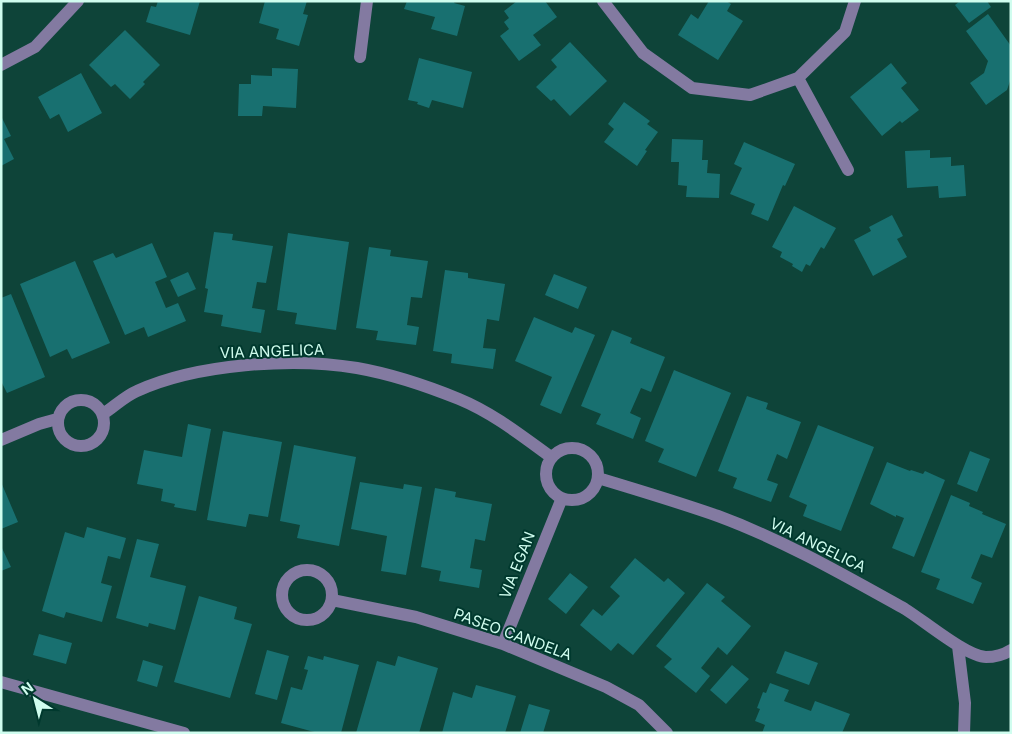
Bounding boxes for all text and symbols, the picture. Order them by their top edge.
street label: VIA ANGELICA [220,340,324,362]
street label: VIA ANGELICA [767,514,869,576]
street label: VIA EGAN [495,529,539,601]
street label: PASEO CANDELA [451,604,575,664]
north arrow [10,674,60,724]
text: N [18,678,36,698]

